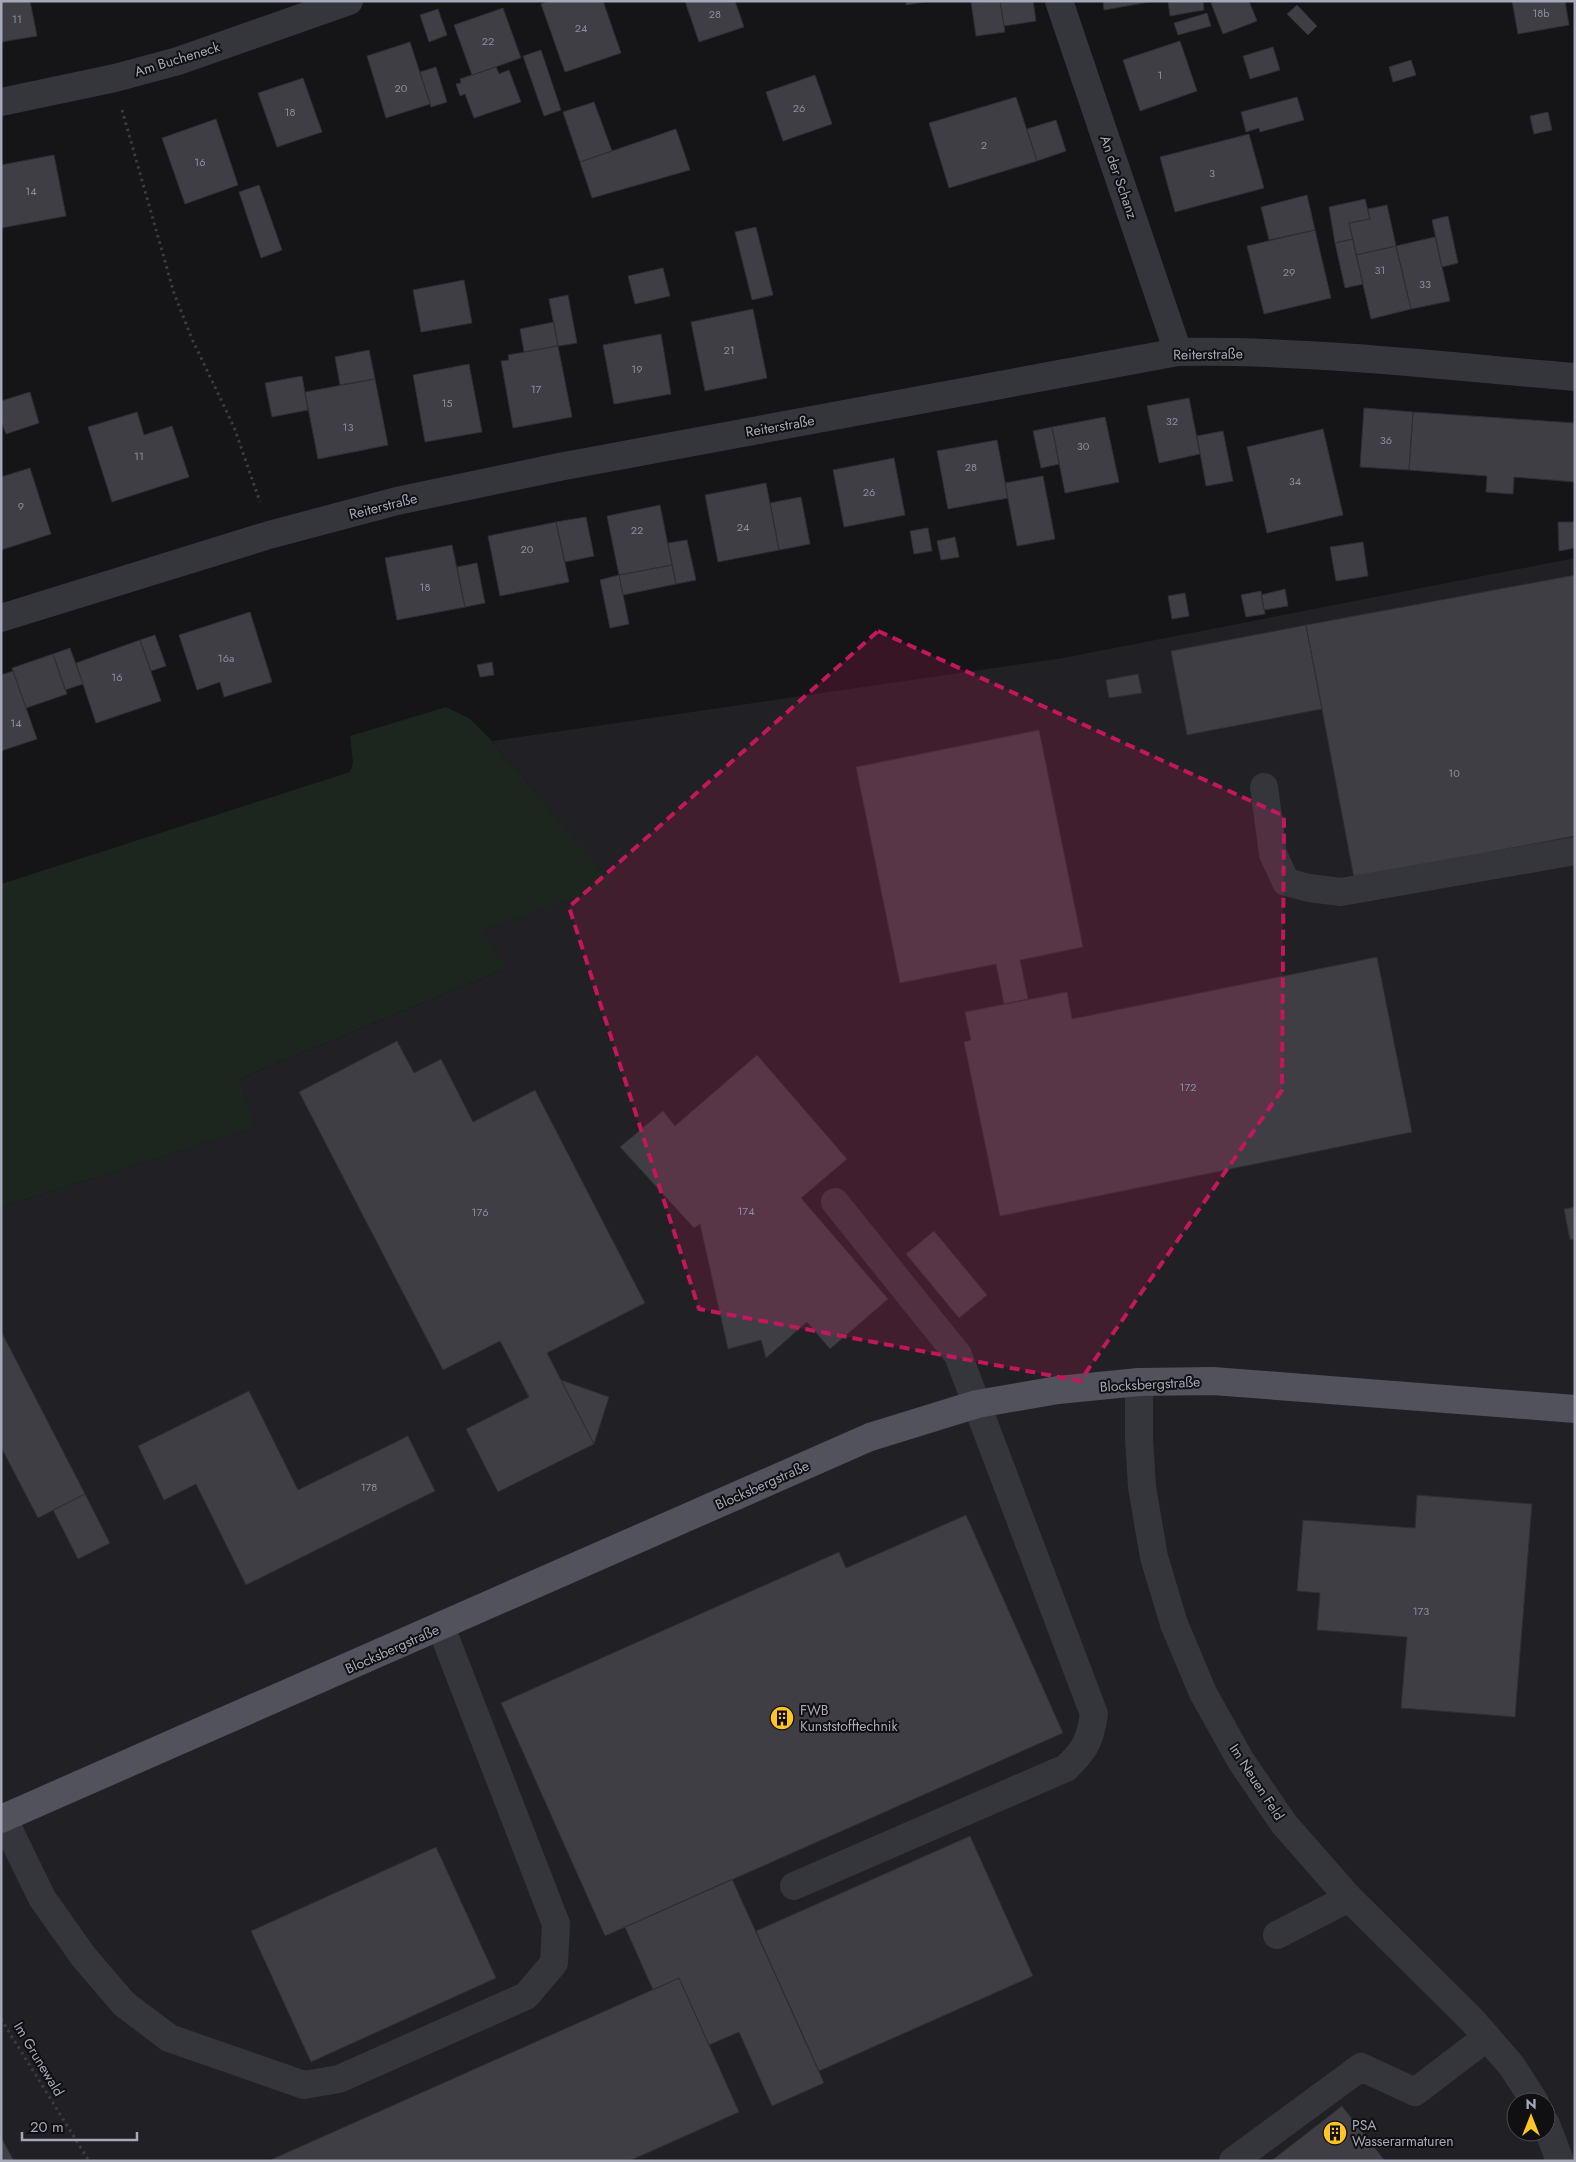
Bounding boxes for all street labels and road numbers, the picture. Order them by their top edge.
street label: Am Bucheneck [132,36,223,81]
street label: An der Schanz [1095,133,1143,222]
street label: Reiterstraße [1173,343,1243,365]
street label: Reiterstraße [744,410,816,442]
street label: Reiterstraße [347,488,419,524]
street label: Blocksbergstraße [1099,1371,1201,1397]
street label: Blocksbergstraße [712,1455,812,1515]
street label: Blocksbergstraße [342,1619,442,1679]
street label: Im Neuen Feld [1225,1740,1289,1824]
street label: Im Grunewald [9,2018,69,2100]

